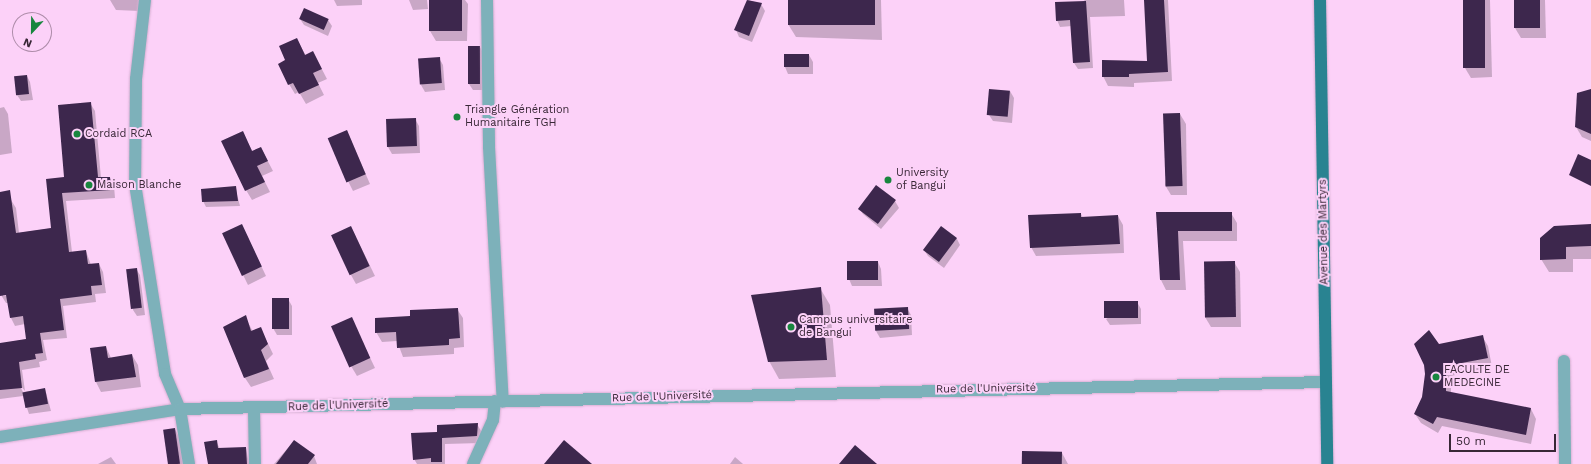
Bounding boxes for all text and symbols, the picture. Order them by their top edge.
north arrow [12,12,52,52]
text: N [21,35,34,50]
place label: Triangle Génération Humanitaire TGH [465,104,569,130]
marker: Triangle Génération Humanitaire TGH [452,112,462,122]
place label: Cordaid RCA [85,127,152,141]
marker: Cordaid RCA [72,129,82,139]
place label: University of Bangui [896,167,949,193]
marker: University of Bangui [883,175,893,185]
place label: Maison Blanche [97,178,181,192]
street label: Avenue des Martyrs [1316,179,1332,285]
marker: Maison Blanche [84,180,94,190]
place label: Campus universitaire de Bangui [799,314,912,340]
marker: Campus universitaire de Bangui [786,322,796,332]
place label: FACULTE DE MEDECINE [1444,364,1510,390]
marker: FACULTE DE MEDECINE [1431,372,1441,382]
street label: Rue de l'Université [936,382,1036,396]
street label: Rue de l'Université [612,389,712,405]
street label: Rue de l'Université [288,398,388,414]
scale bar [1451,426,1558,452]
text: 50 m [1456,434,1486,448]

